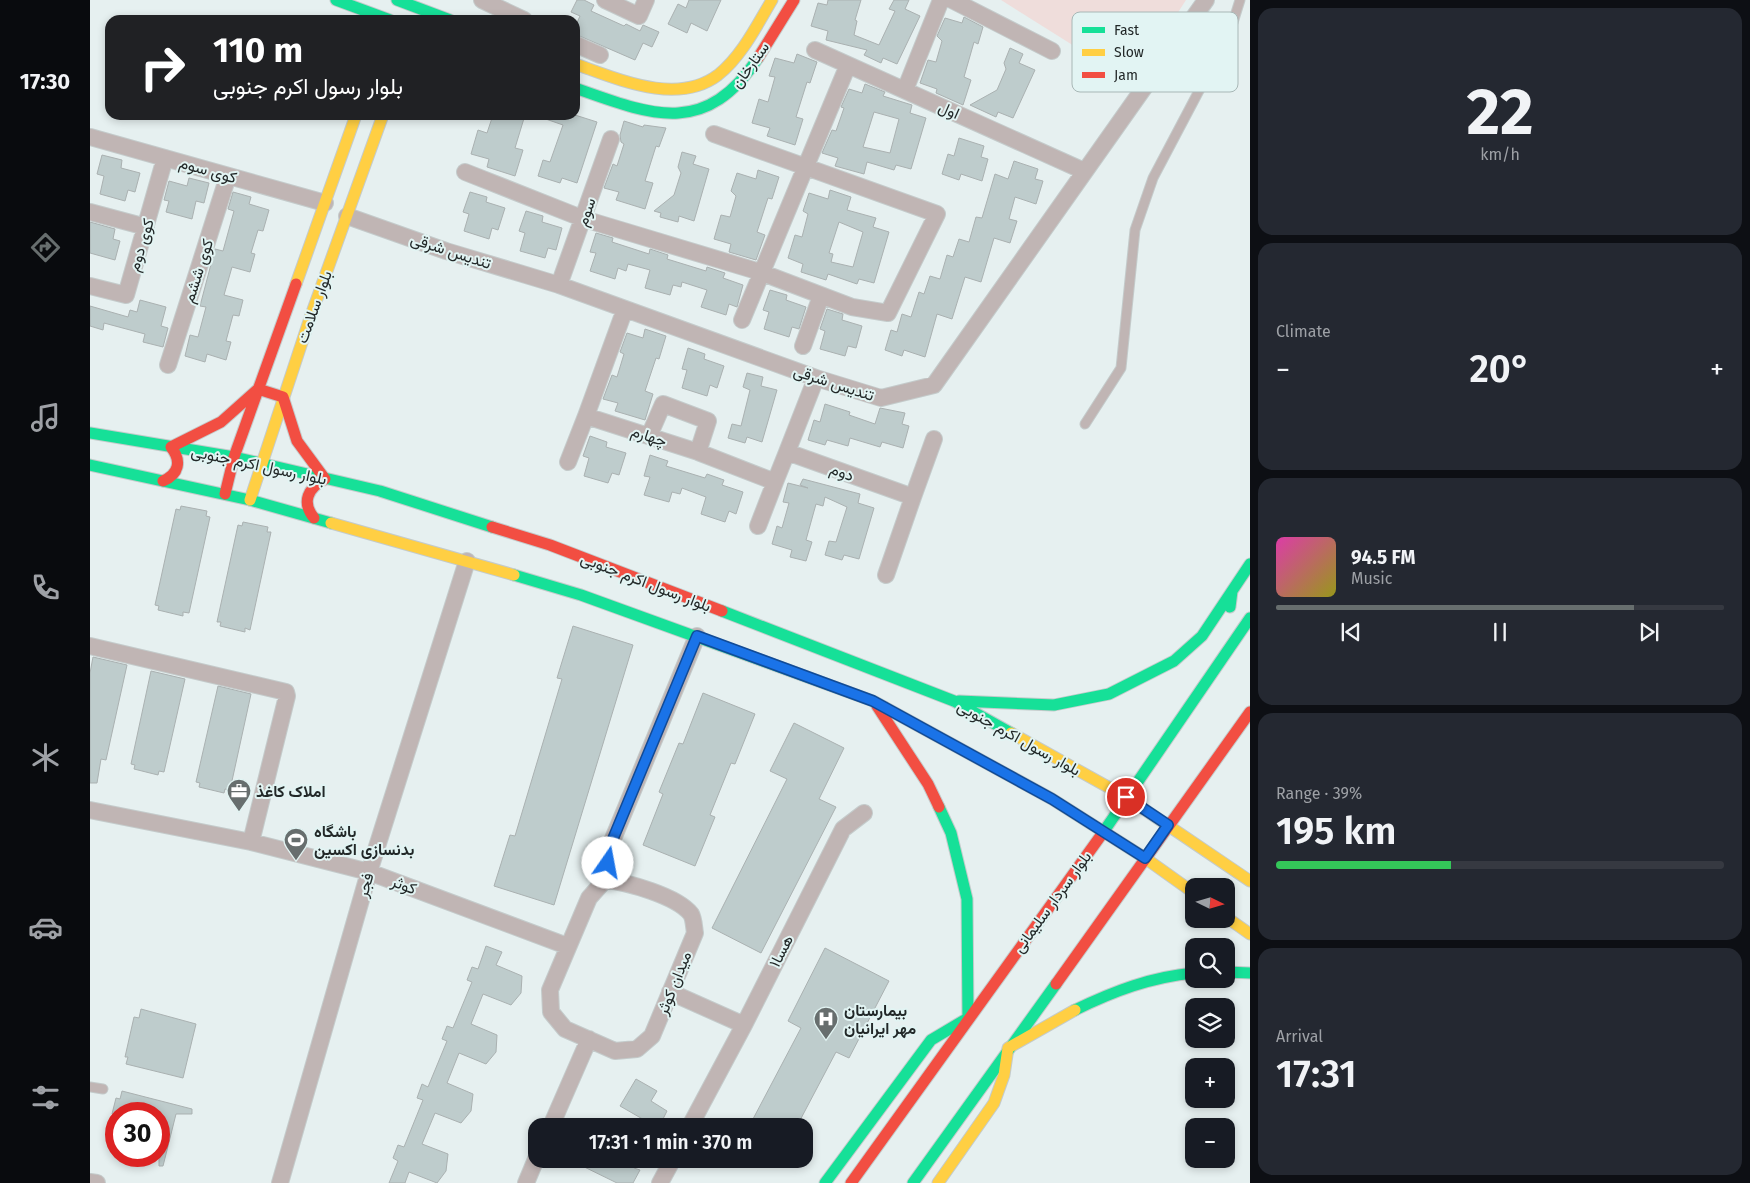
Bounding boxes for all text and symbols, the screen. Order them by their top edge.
legend [1072,12,1238,92]
text: Fast [1114,22,1140,39]
text: 110 m [213,29,303,71]
icon: right [130,35,195,100]
street label: ستارخان [727,38,774,93]
text: Slow [1114,44,1144,61]
text: Jam [1114,67,1138,84]
text: 17:30 [20,68,70,95]
text: بلوار رسول اکرم جنوبی [213,73,403,100]
text: 22 [1466,73,1534,151]
street label: اول [935,97,962,124]
text: km/h [1480,145,1520,164]
street label: کوی سوم [177,153,239,188]
street label: سوم [572,195,601,229]
street label: کوی دوم [124,216,159,274]
street label: تندیس شرقی [408,229,494,274]
icon: directions [28,230,63,265]
street label: کوی ششم [179,237,218,306]
street label: بلوار سلامت [292,268,337,346]
text: Climate [1276,322,1331,341]
text: 20° [1469,346,1531,392]
text: − [1276,353,1290,386]
text: + [1710,353,1724,386]
street label: تندیس شرقی [791,361,877,406]
icon: music [28,400,63,435]
street label: چهارم [628,421,670,453]
street label: بلوار رسول اکرم جنوبی [189,441,329,490]
street label: دوم [827,459,857,486]
text: 94.5 FM [1351,546,1415,569]
street label: بلوار رسول اکرم جنوبی [578,548,714,617]
text: Music [1351,569,1392,588]
icon: phone [28,570,63,605]
icon: previous [1337,618,1365,646]
icon: pause [1486,618,1514,646]
icon: next [1635,618,1663,646]
street label: بلوار رسول اکرم جنوبی [954,696,1084,781]
icon: climate [28,740,63,775]
pin [1105,776,1147,818]
office icon: املاک کاغذ [226,778,252,812]
place label: املاک کاغذ [256,782,326,801]
icon: arrive [1112,783,1140,811]
text: Range · 39% [1276,784,1362,803]
text: 195 km [1276,808,1396,854]
place label: باشگاه بدنسازی اکسین [314,822,414,860]
sports icon: باشگاه بدنسازی اکسین [283,827,309,861]
position arrow [581,836,633,888]
street label: بلوار سردار سلیمانی [1009,848,1096,957]
street label: فجر [352,871,378,901]
street label: کوثر [387,871,419,899]
north arrow [1185,878,1235,928]
map controls [1185,878,1235,1168]
icon: car [28,910,63,945]
street label: هسا۱ [765,932,797,970]
button: search [1185,938,1235,988]
street label: میدان کوثر [652,948,696,1019]
button: layers [1185,998,1235,1048]
place label: بیمارستان مهر ایرانیان [844,1001,916,1039]
hospital icon: بیمارستان مهر ایرانیان [813,1006,839,1040]
text: Arrival [1276,1027,1323,1046]
text: 17:31 [1276,1051,1357,1097]
button: + [1185,1058,1235,1108]
icon: filters [28,1080,63,1115]
speed limit sign: 30 [105,1102,170,1167]
button: − [1185,1118,1235,1168]
text: 17:31 · 1 min · 370 m [589,1131,752,1154]

